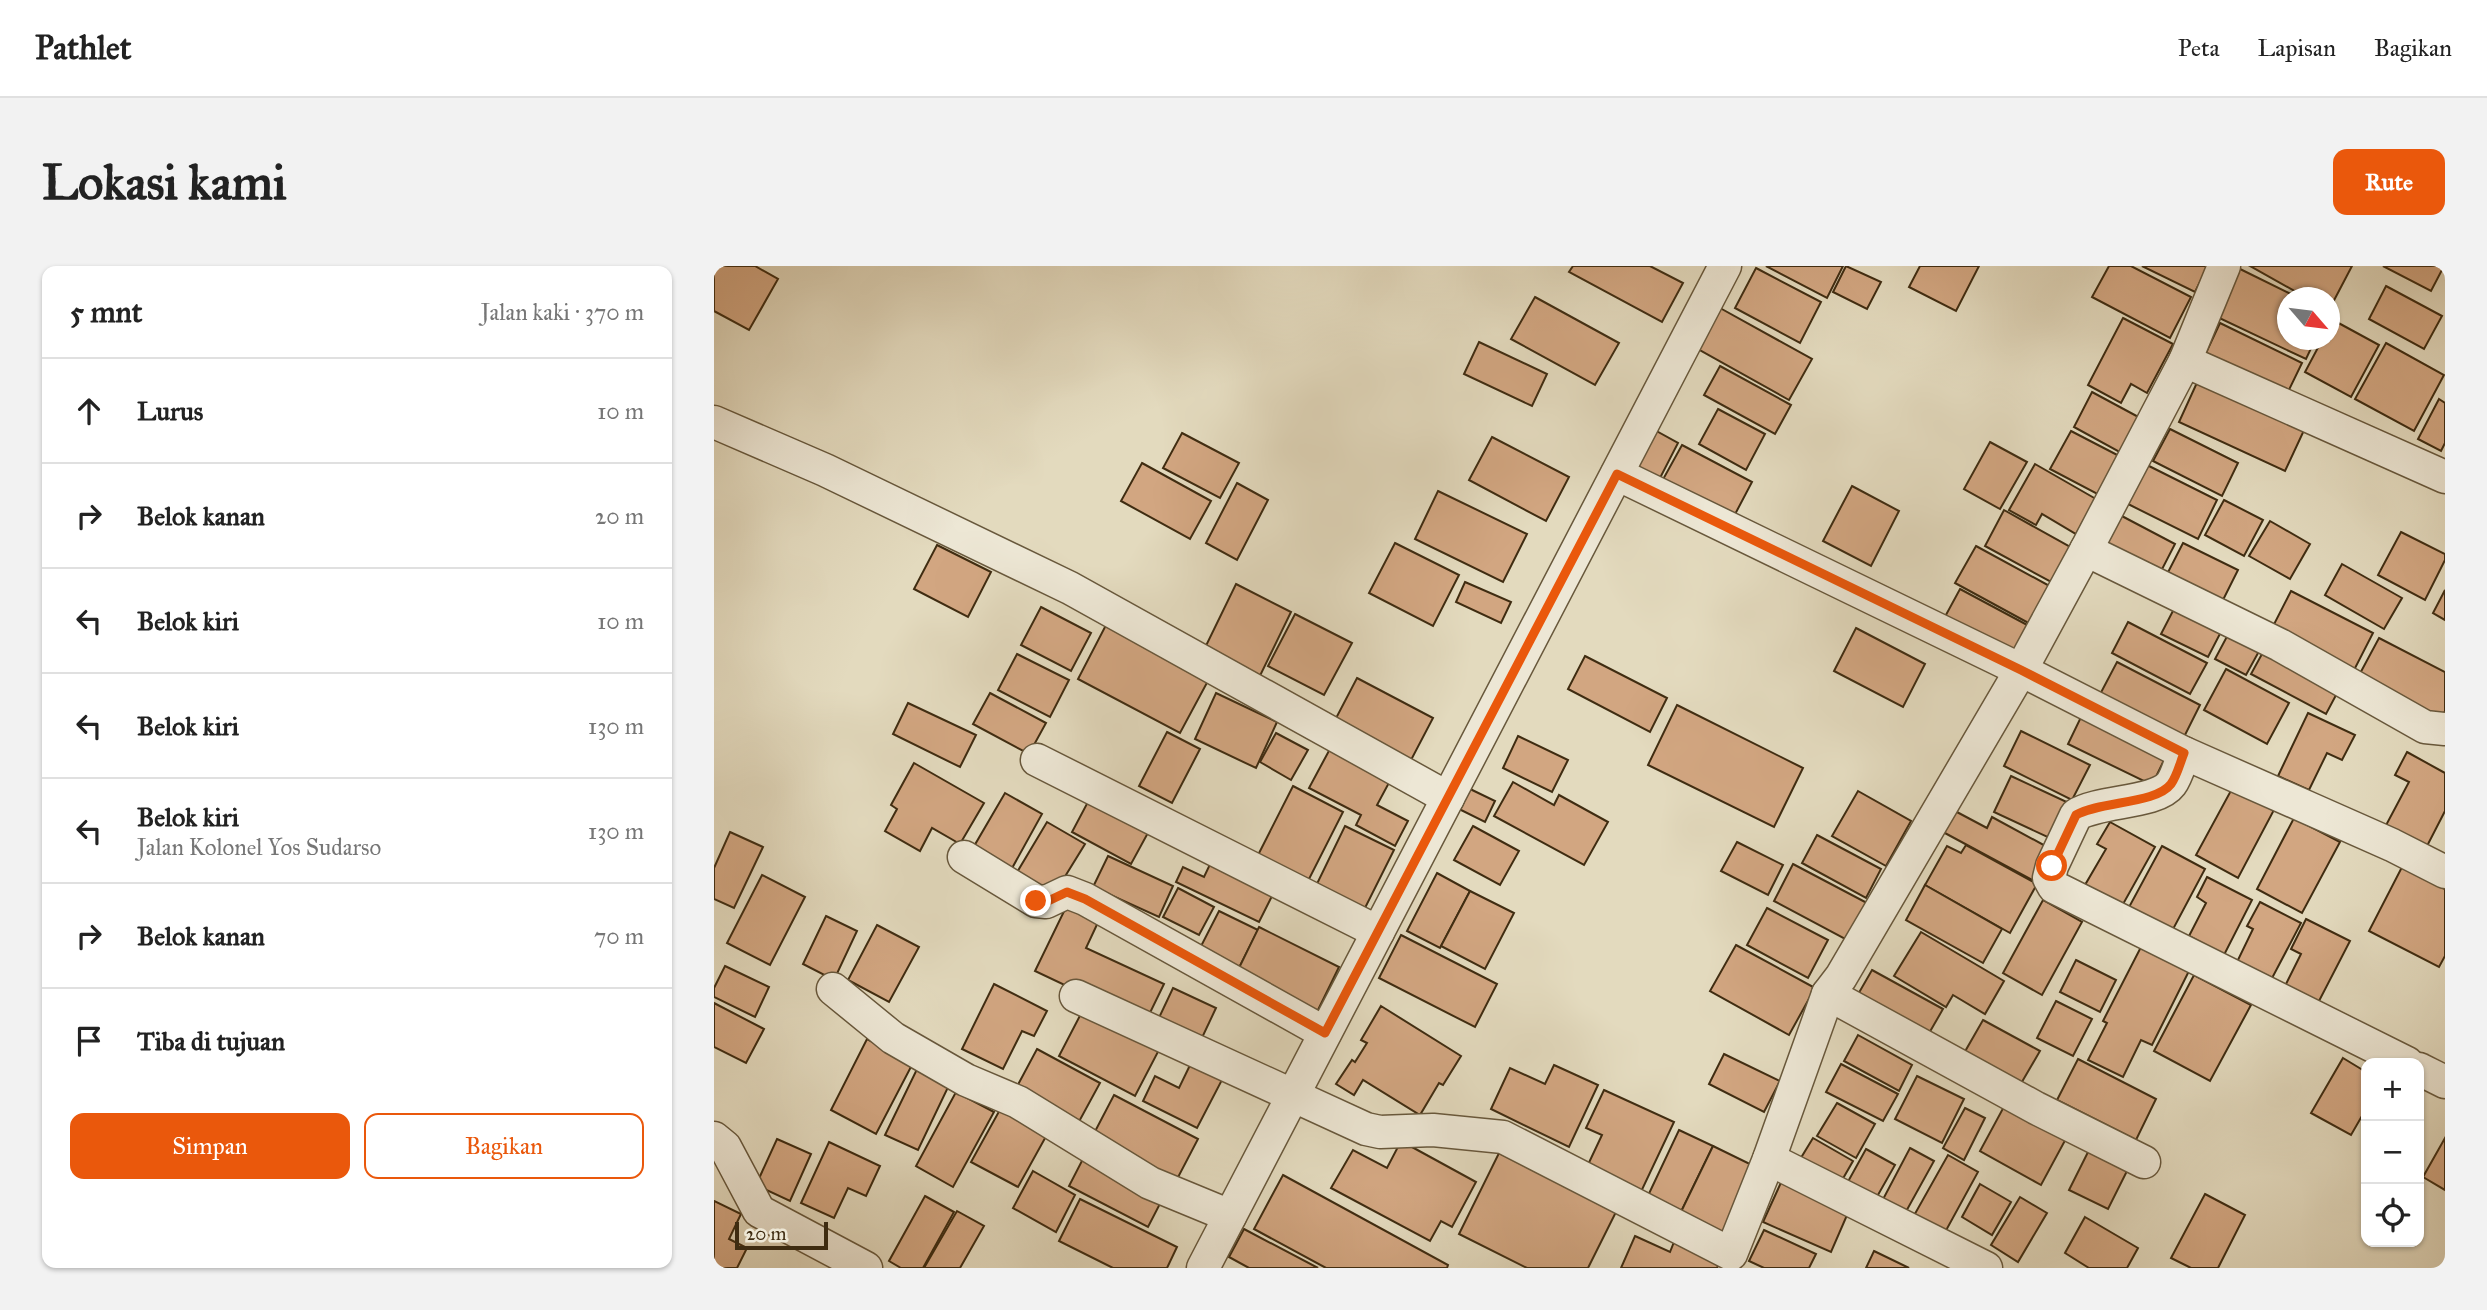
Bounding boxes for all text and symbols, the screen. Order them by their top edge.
text: Pathlet [35,28,132,68]
text: Peta [2178,33,2220,63]
text: Lapisan [2258,33,2336,63]
text: Bagikan [2374,33,2452,63]
button: Rute [2333,149,2445,215]
text: Lokasi kami [42,153,286,212]
north arrow [2277,287,2340,350]
text: 5 mnt [70,294,142,330]
text: Jalan kaki · 370 m [481,298,644,326]
icon: ahead [70,392,108,430]
text: Lurus [137,395,203,427]
text: 10 m [597,397,644,425]
icon: right [70,497,108,535]
text: Belok kanan [137,500,265,532]
text: 20 m [595,502,644,530]
icon: left [70,602,108,640]
text: Belok kiri [137,605,239,637]
text: 10 m [597,607,644,635]
icon: left [70,707,108,745]
text: Belok kiri [137,710,239,742]
text: 130 m [588,712,644,740]
text: Belok kiri [137,801,239,833]
icon: left [70,812,108,850]
text: 130 m [588,817,644,845]
text: Jalan Kolonel Yos Sudarso [137,833,381,861]
route start [2036,850,2067,881]
route end [1020,885,1051,916]
icon: right [70,917,108,955]
text: Belok kanan [137,920,265,952]
text: 70 m [594,922,644,950]
icon: arrive [70,1022,108,1060]
text: Tiba di tujuan [137,1025,285,1057]
map controls [2361,1058,2424,1247]
button: + [2361,1058,2424,1121]
button: Simpan [70,1113,350,1179]
button: Bagikan [364,1113,644,1179]
button: − [2361,1121,2424,1184]
button: locate [2361,1184,2424,1247]
scale bar [735,1219,828,1251]
text: 20 m [746,1222,787,1245]

